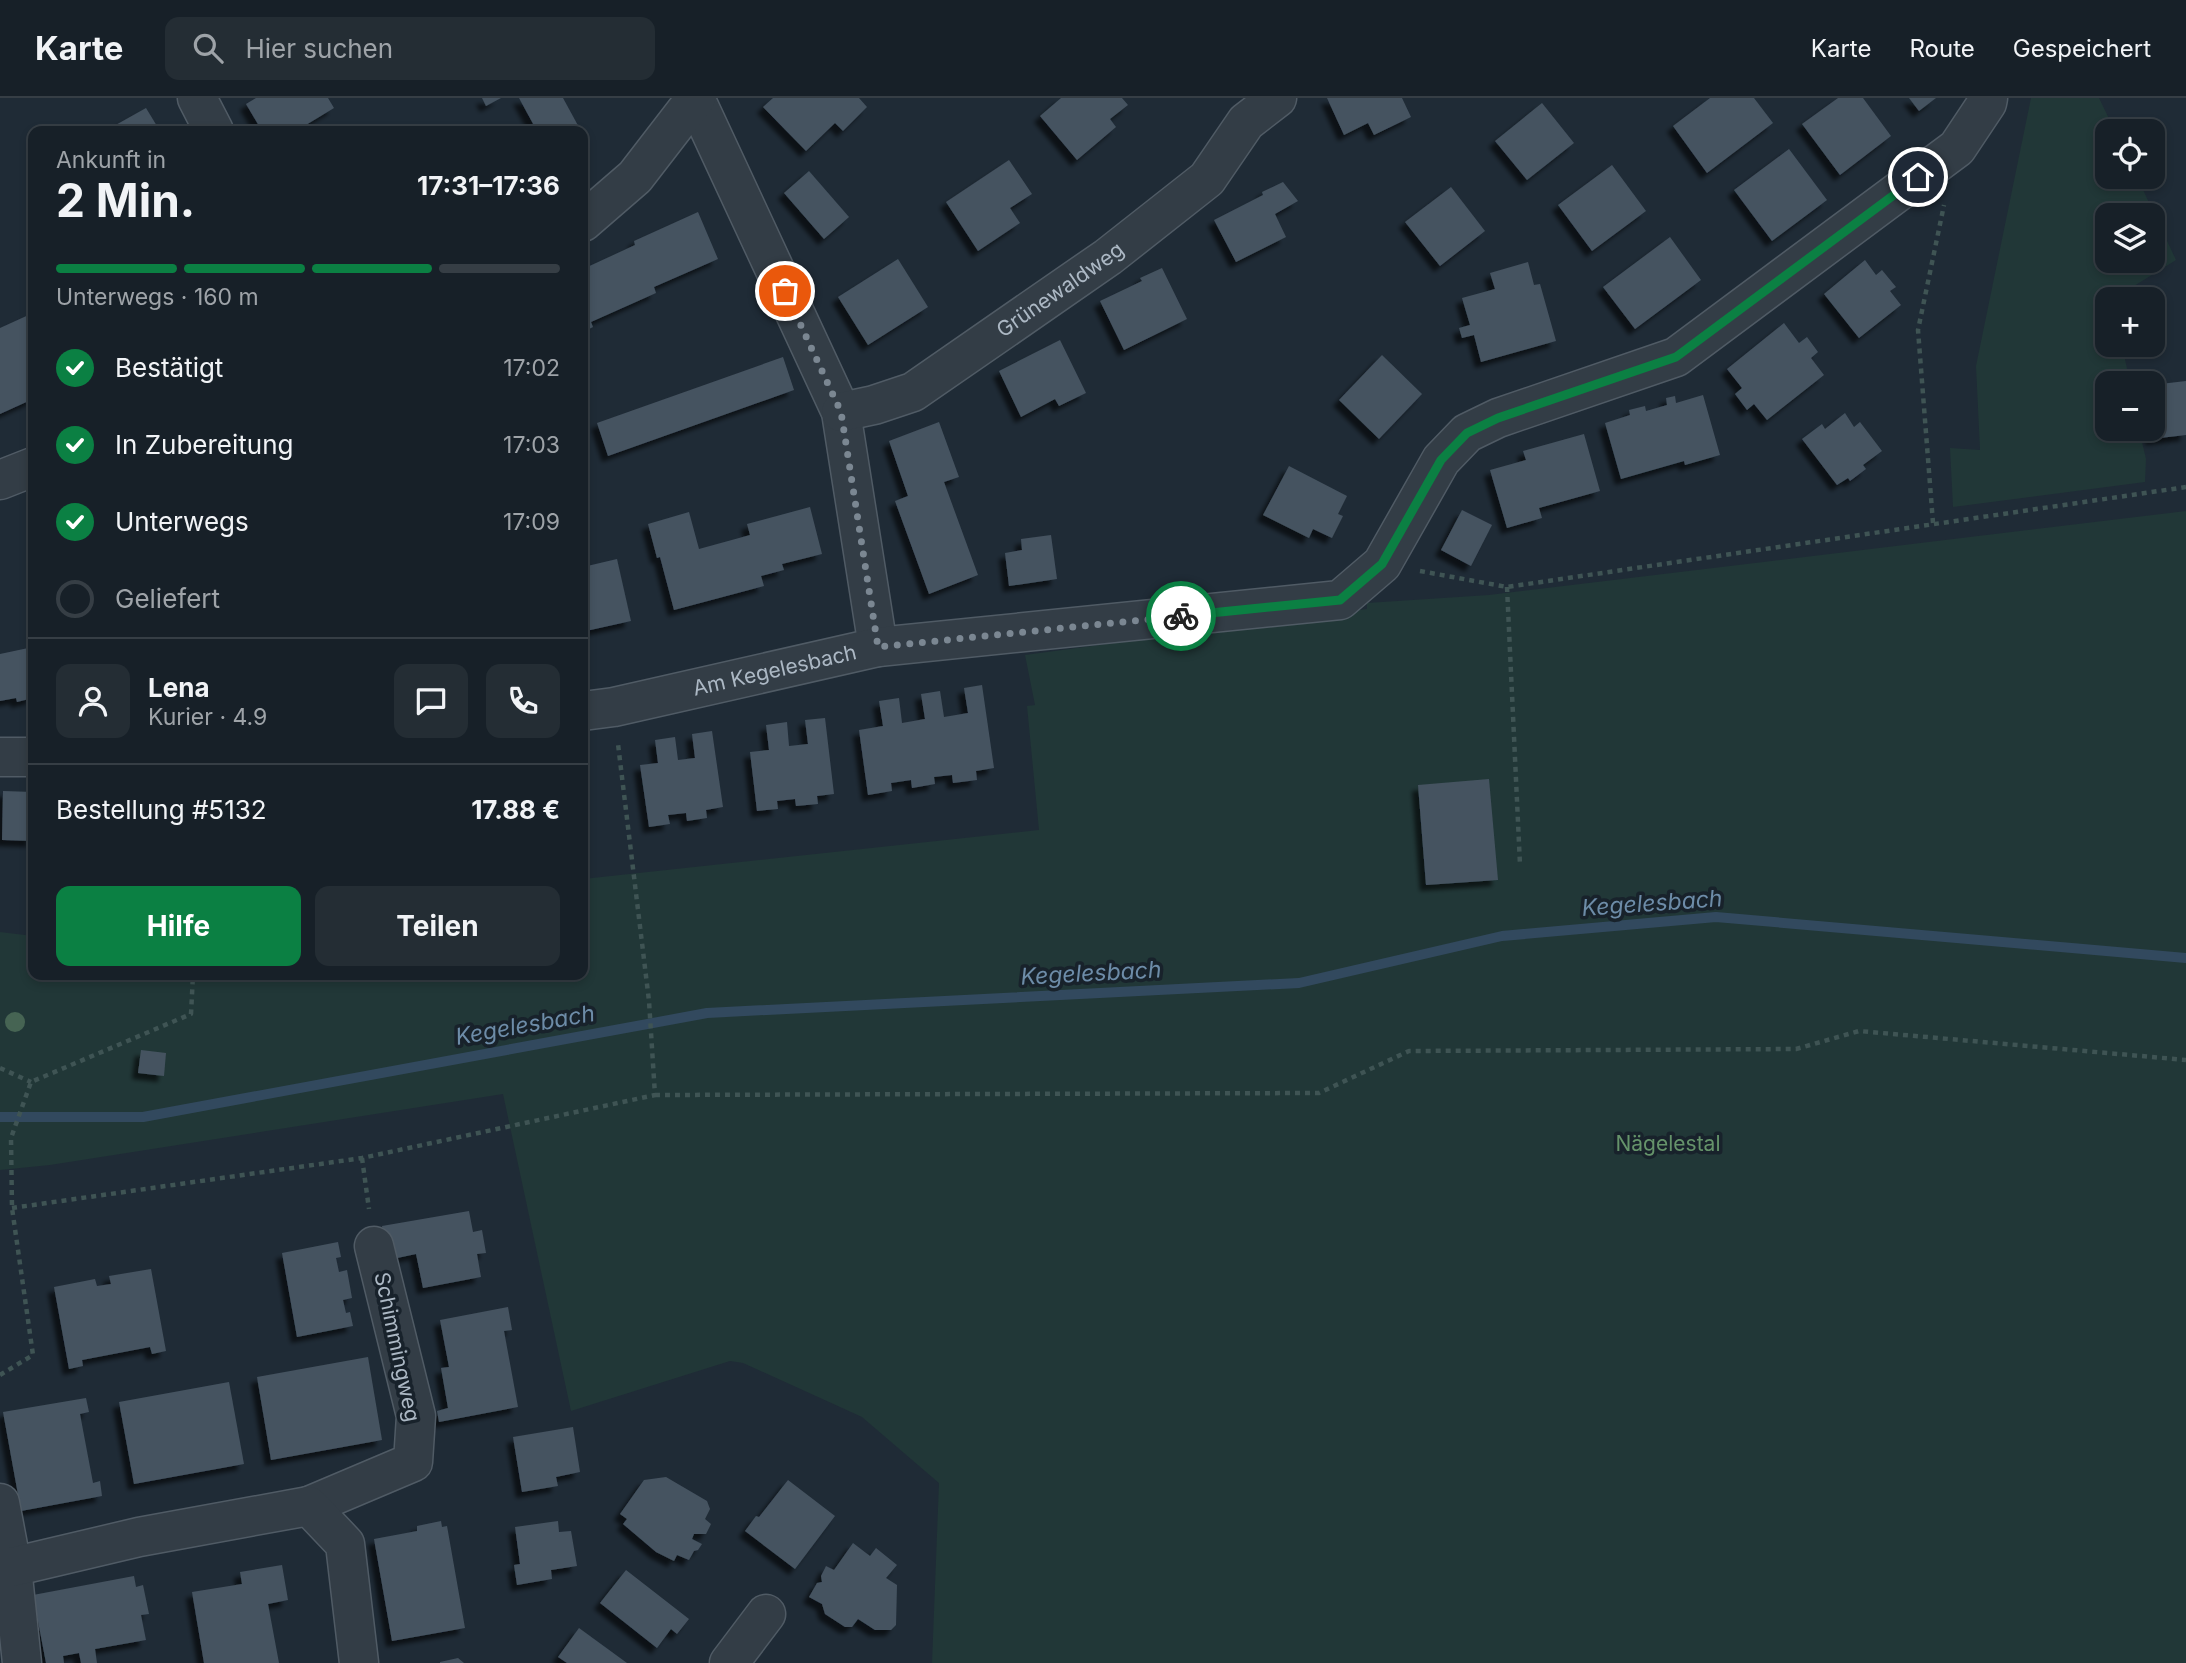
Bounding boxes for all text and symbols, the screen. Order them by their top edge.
search box [165,17,655,80]
text: Karte [35,28,123,68]
icon: search [189,29,227,67]
text: Hier suchen [245,33,393,64]
text: Karte [1811,34,1871,63]
text: Route [1909,34,1975,63]
text: Gespeichert [2013,34,2151,63]
map controls [2095,119,2165,441]
button: locate [2095,119,2165,189]
text: Ankunft in [56,146,166,174]
pin [1888,147,1948,207]
icon: home [1899,158,1937,196]
text: 17:31–17:36 [417,170,560,201]
text: 2 Min. [56,172,195,228]
button: layers [2095,203,2165,273]
street label: Grünewaldweg [992,237,1128,342]
pin [755,261,815,321]
icon: bag [766,272,804,310]
text: Unterwegs · 160 m [56,283,259,311]
button: + [2095,287,2165,357]
icon: check [56,349,94,387]
text: Bestätigt [115,352,223,383]
text: 17:02 [503,354,560,382]
button: − [2095,371,2165,441]
icon: check [56,426,94,464]
text: In Zubereitung [115,429,293,460]
text: 17:03 [503,431,560,459]
icon: check [56,503,94,541]
text: Unterwegs [115,506,249,537]
text: 17:09 [503,508,560,536]
courier [1146,581,1216,651]
text: Geliefert [115,583,220,614]
icon: bike [1162,597,1200,635]
street label: Am Kegelesbach [690,639,859,701]
button: person [56,664,130,738]
button: chat [394,664,468,738]
button: phone [486,664,560,738]
text: Lena [148,672,209,703]
text: Kurier · 4.9 [148,703,267,731]
text: Bestellung #5132 [56,794,267,825]
text: 17.88 € [471,794,560,825]
water label: Kegelesbach [1581,884,1723,922]
button: Hilfe [56,886,301,966]
button: Teilen [315,886,560,966]
water label: Kegelesbach [1020,955,1162,991]
water label: Kegelesbach [453,999,597,1051]
park label: Nägelestal [1616,1131,1721,1156]
street label: Schimmingweg [369,1270,426,1424]

